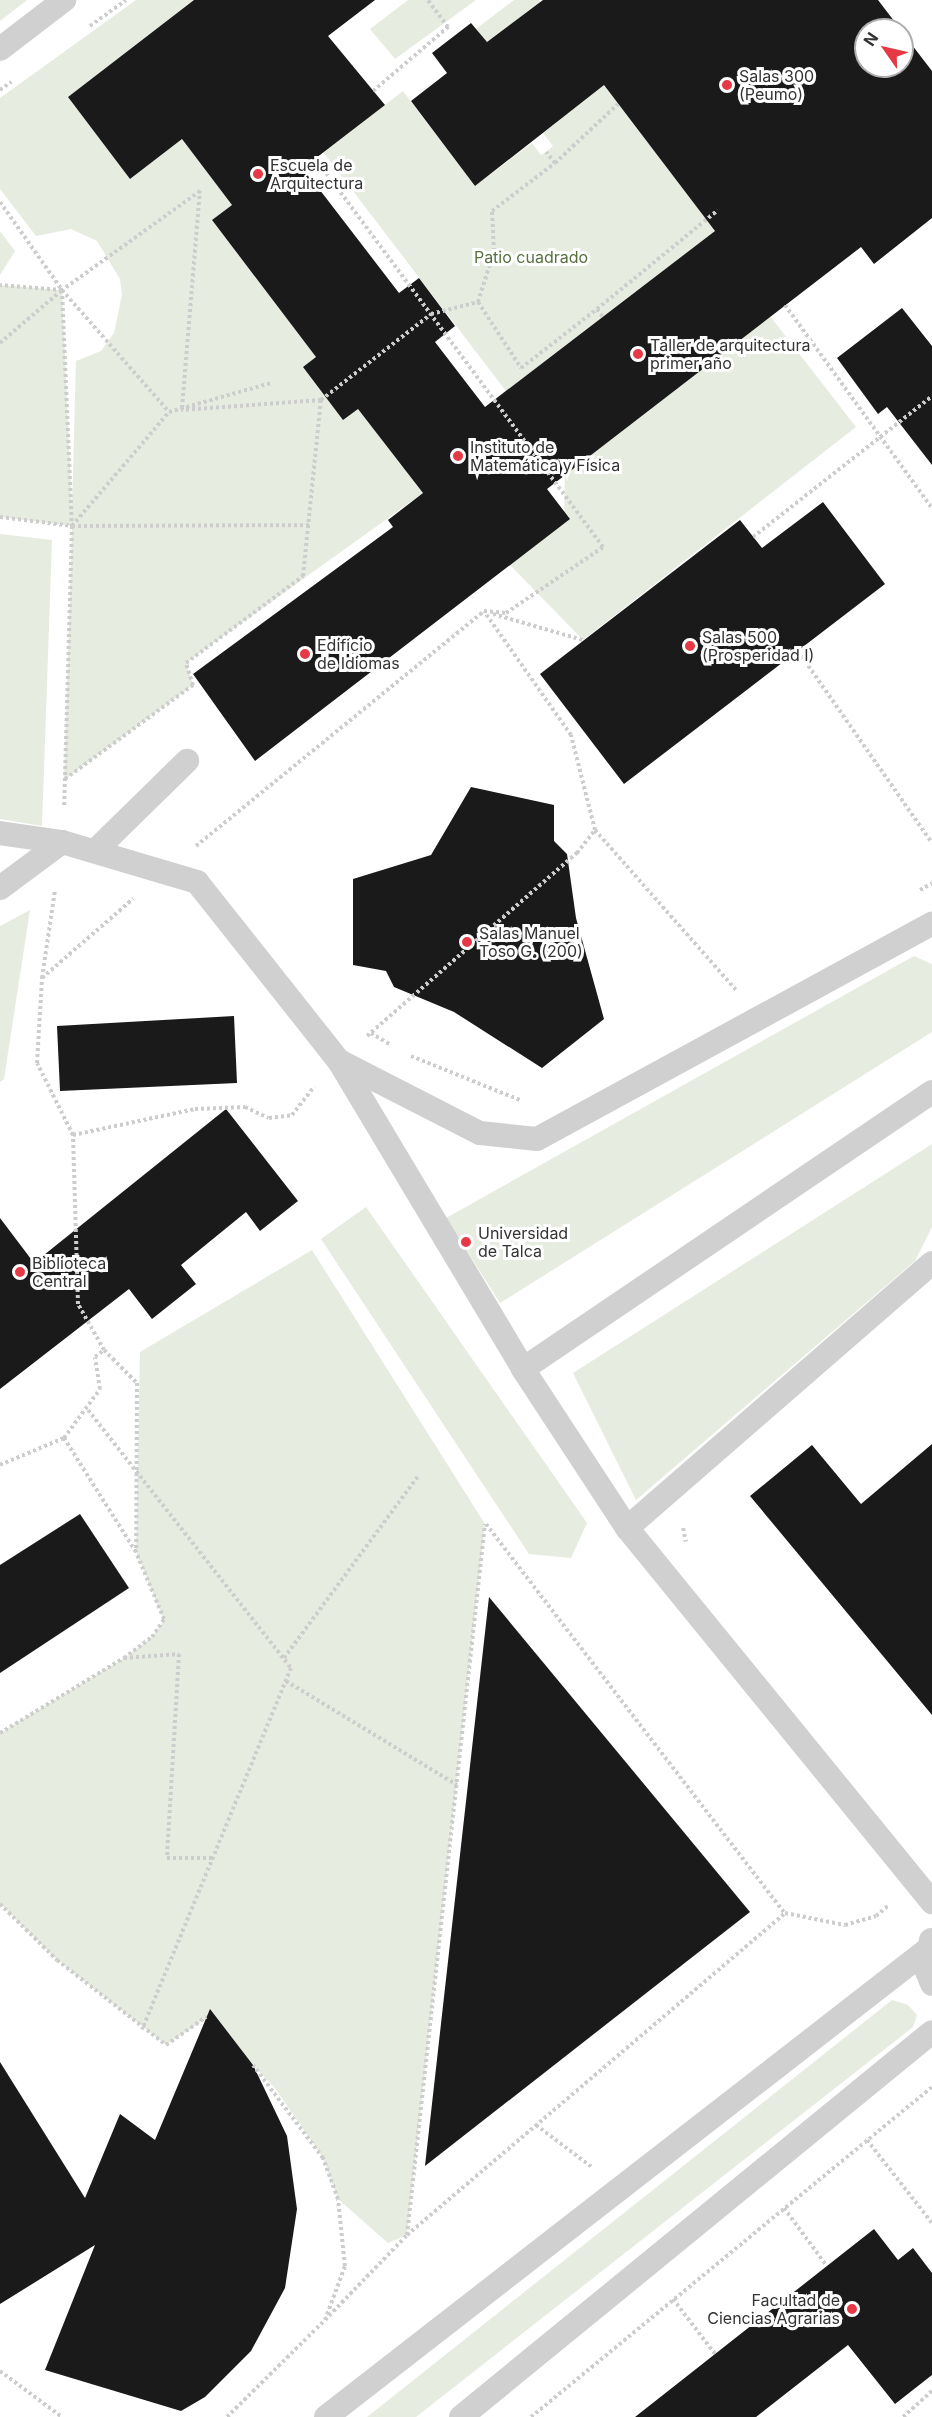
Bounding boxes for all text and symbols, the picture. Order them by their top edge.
north arrow [854,18,914,78]
text: N [859,28,882,50]
place label: Salas 300 (Peumo) [739,66,814,104]
marker: Salas 300 (Peumo) [720,78,734,92]
place label: Escuela de Arquitectura [270,155,363,193]
marker: Escuela de Arquitectura [251,167,265,181]
park label: Patio cuadrado [474,247,588,267]
place label: Taller de arquitectura primer año [650,335,810,373]
marker: Taller de arquitectura primer año [631,347,645,361]
place label: Instituto de Matemática y Física [470,437,620,475]
marker: Instituto de Matemática y Física [451,449,465,463]
place label: Salas 500 (Prosperidad I) [702,627,814,665]
place label: Edificio de Idiomas [317,635,400,673]
marker: Salas 500 (Prosperidad I) [683,639,697,653]
marker: Edificio de Idiomas [298,647,312,661]
place label: Salas Manuel Toso G. (200) [479,923,583,961]
marker: Salas Manuel Toso G. (200) [460,935,474,949]
place label: Universidad de Talca [478,1223,568,1261]
marker: Universidad de Talca [459,1235,473,1249]
place label: Biblioteca Central [32,1253,106,1291]
marker: Biblioteca Central [13,1265,27,1279]
place label: Facultad de Ciencias Agrarias [707,2290,840,2328]
marker: Facultad de Ciencias Agrarias [845,2302,859,2316]

